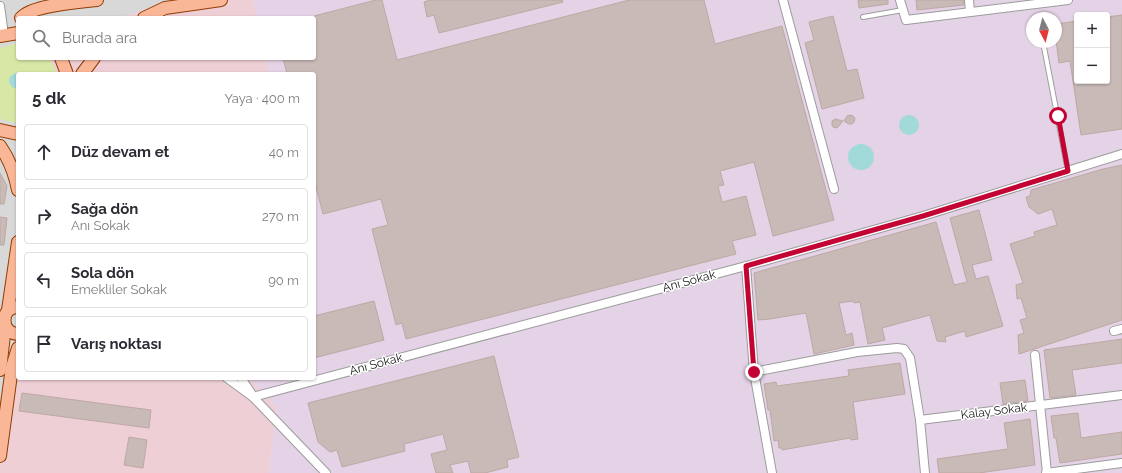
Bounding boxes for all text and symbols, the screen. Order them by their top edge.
north arrow [1026,12,1062,48]
map controls [1074,12,1110,84]
button: + [1074,12,1110,48]
search box [16,16,316,60]
icon: search [30,27,52,49]
text: Burada ara [62,29,137,47]
button: − [1074,48,1110,84]
text: 5 dk [32,88,66,108]
text: Yaya · 400 m [225,91,300,106]
route start [1049,107,1067,125]
icon: ahead [33,141,55,163]
text: Düz devam et [71,143,169,161]
text: 40 m [269,145,299,160]
text: Sağa dön [71,200,138,218]
icon: right [33,205,55,227]
text: 270 m [262,209,299,224]
text: Anı Sokak [71,218,130,233]
text: Sola dön [71,264,134,282]
street label: Anı Sokak [661,267,718,295]
icon: left [33,269,55,291]
text: 90 m [268,273,299,288]
text: Emekliler Sokak [71,282,167,297]
icon: arrive [33,333,55,355]
text: Varış noktası [71,335,162,353]
street label: Anı Sokak [348,350,405,378]
route end [745,363,763,381]
street label: Kalay Sokak [960,400,1029,422]

